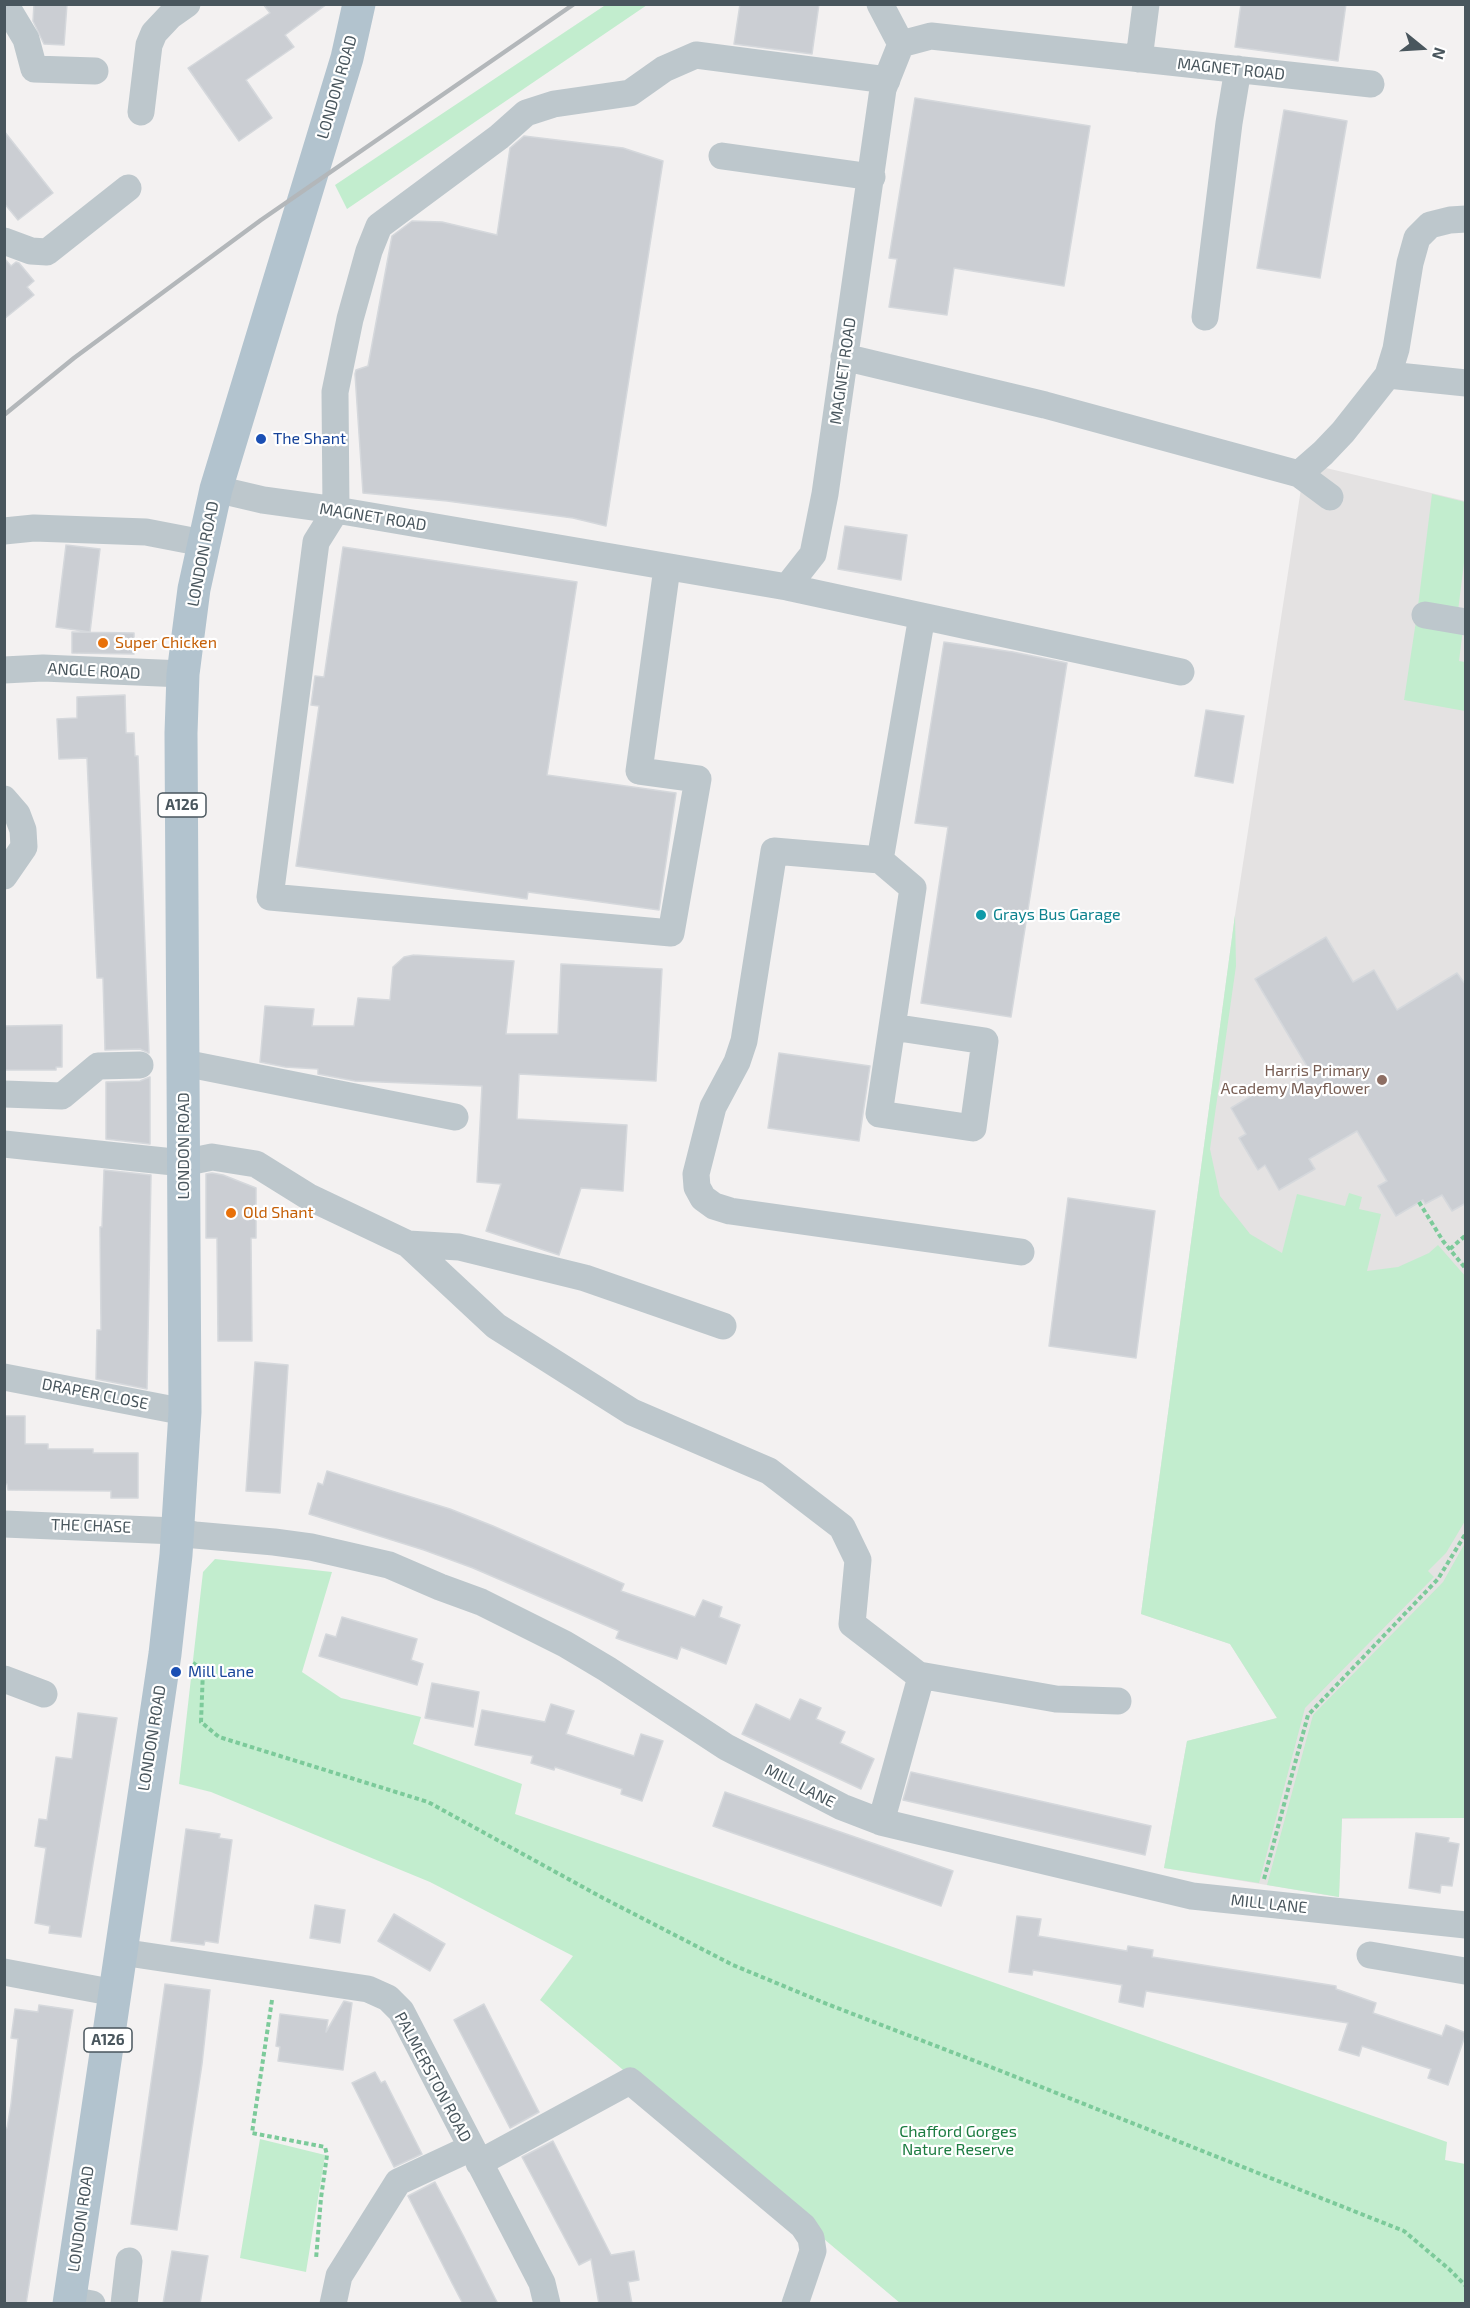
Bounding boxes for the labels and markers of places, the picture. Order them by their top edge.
place label: The Shant [273,429,346,449]
marker: The Shant [254,432,268,446]
place label: Super Chicken [115,633,217,653]
marker: Super Chicken [96,636,110,650]
place label: Grays Bus Garage [993,905,1121,925]
marker: Grays Bus Garage [974,908,988,922]
place label: Harris Primary Academy Mayflower [1220,1061,1370,1099]
marker: Harris Primary Academy Mayflower [1375,1073,1389,1087]
place label: Old Shant [243,1203,314,1223]
marker: Old Shant [224,1206,238,1220]
place label: Mill Lane [188,1662,254,1682]
marker: Mill Lane [169,1665,183,1679]

